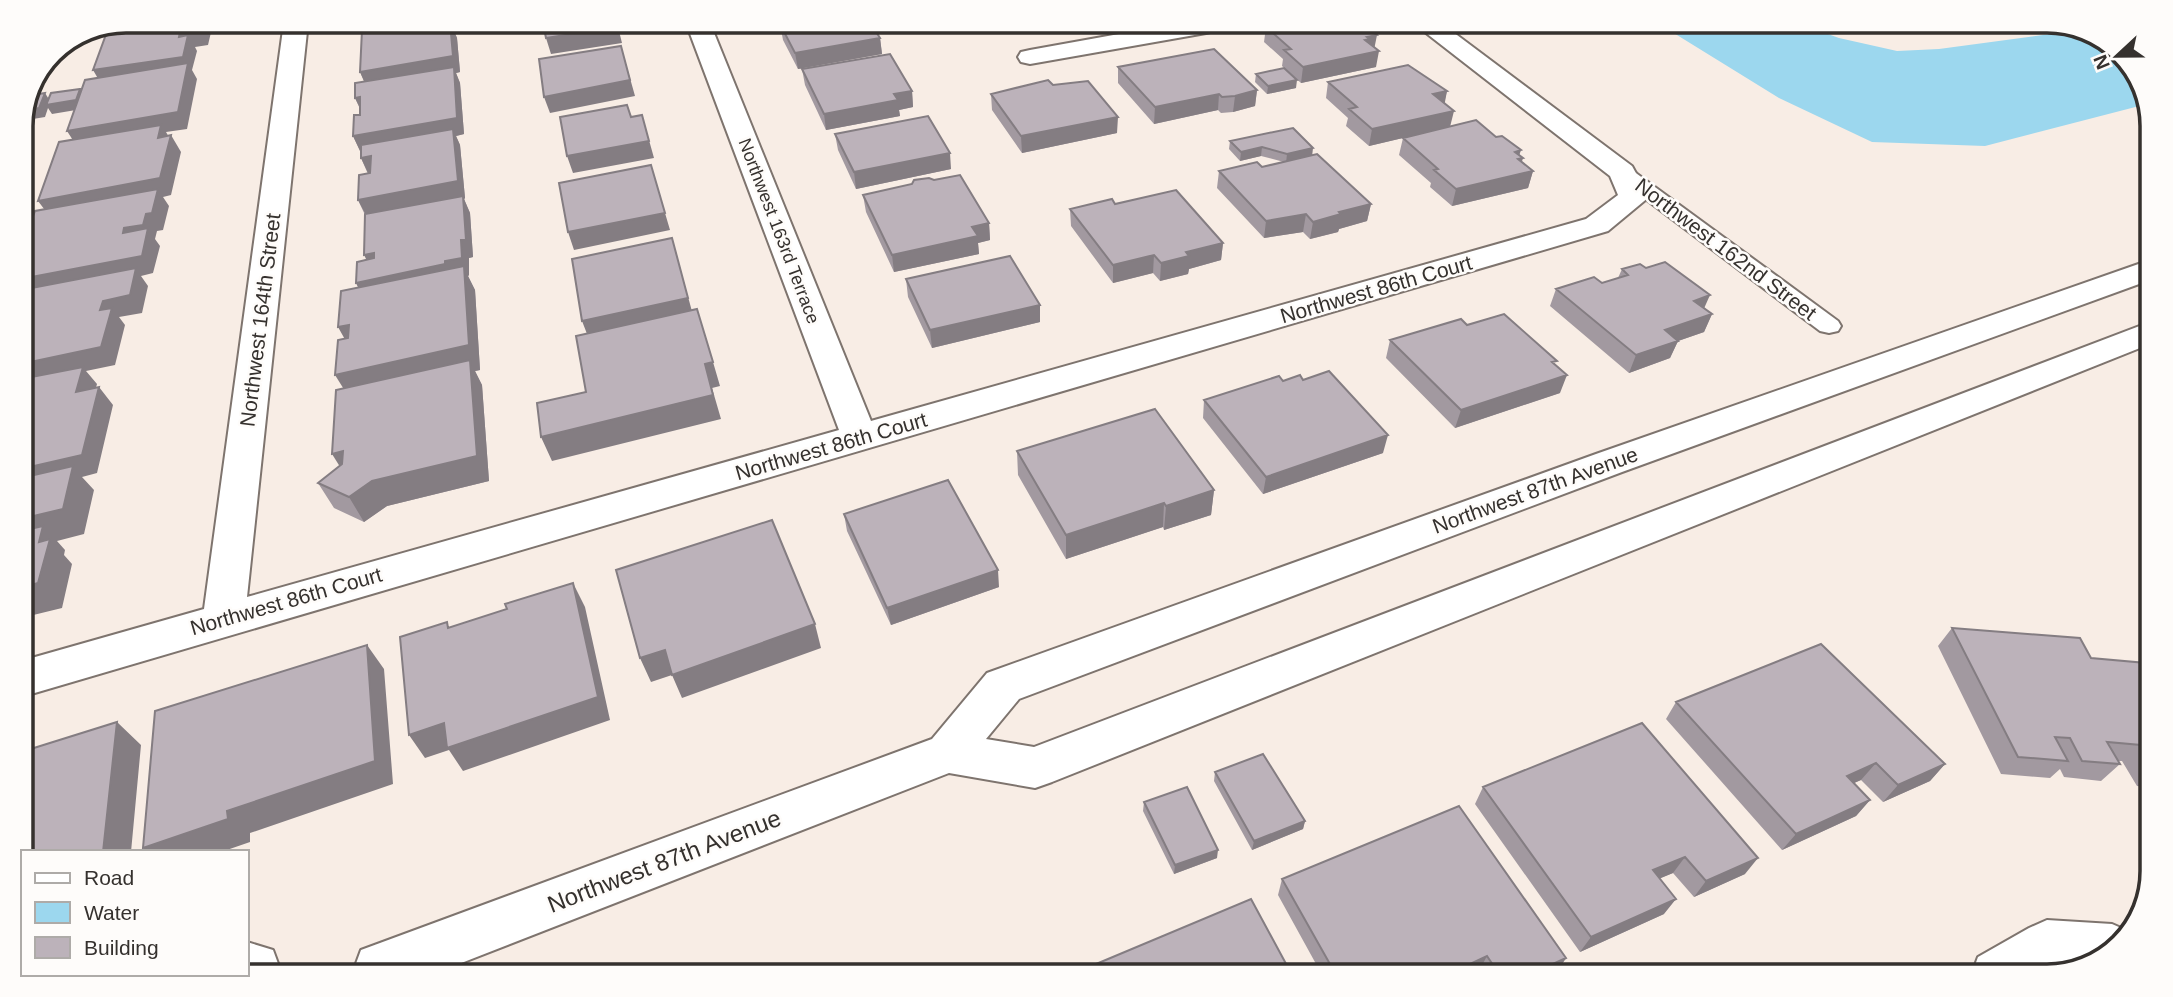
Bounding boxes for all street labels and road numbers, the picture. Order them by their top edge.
street label: Northwest 163rd Terrace [734,136,824,326]
street label: Northwest 162nd Street [1631,173,1821,325]
street label: Northwest 164th Street [235,212,285,428]
street label: Northwest 86th Court [1277,251,1475,327]
street label: Northwest 86th Court [732,408,930,484]
street label: Northwest 87th Avenue [1429,442,1641,538]
street label: Northwest 86th Court [187,563,385,639]
street label: Northwest 87th Avenue [544,804,784,918]

